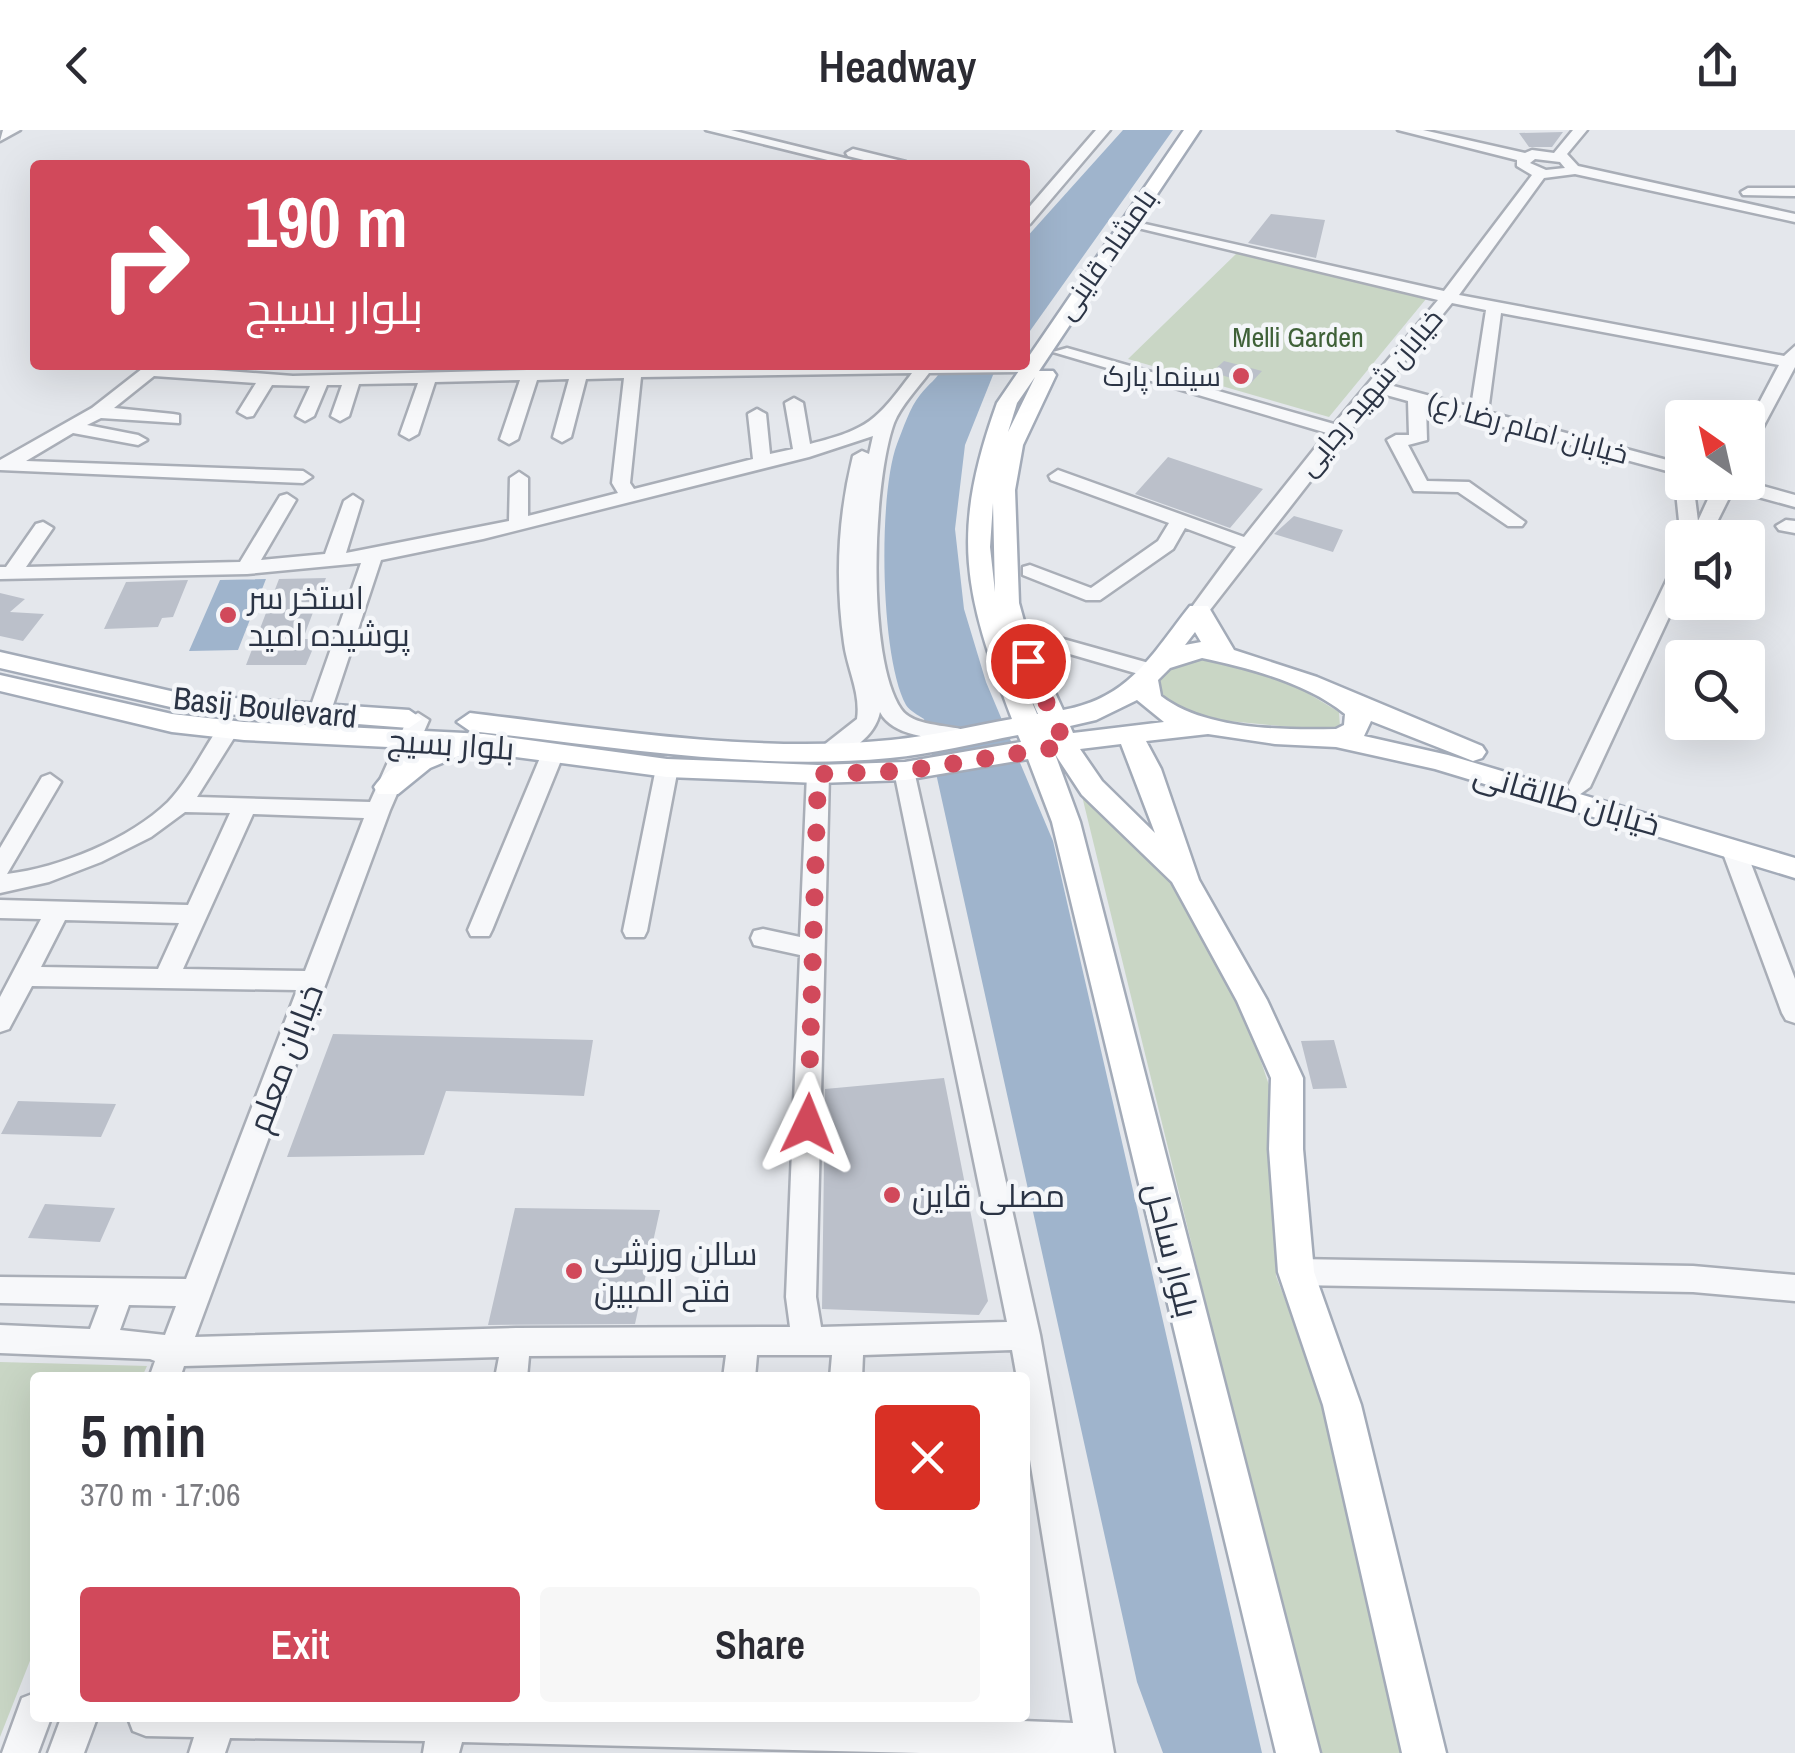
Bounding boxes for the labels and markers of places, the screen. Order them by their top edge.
place label: سینما پارک [1103,357,1221,395]
marker: سینما پارک [1230,365,1252,387]
place label: استخر سر پوشیده امید [246,576,410,656]
marker: استخر سر پوشیده امید [217,604,239,626]
pin [986,619,1071,704]
place label: مصلی قاین [912,1174,1065,1217]
marker: مصلی قاین [881,1184,903,1206]
place label: سالن ورزشی فتح المبین [594,1232,757,1313]
marker: سالن ورزشی فتح المبین [563,1260,585,1282]

